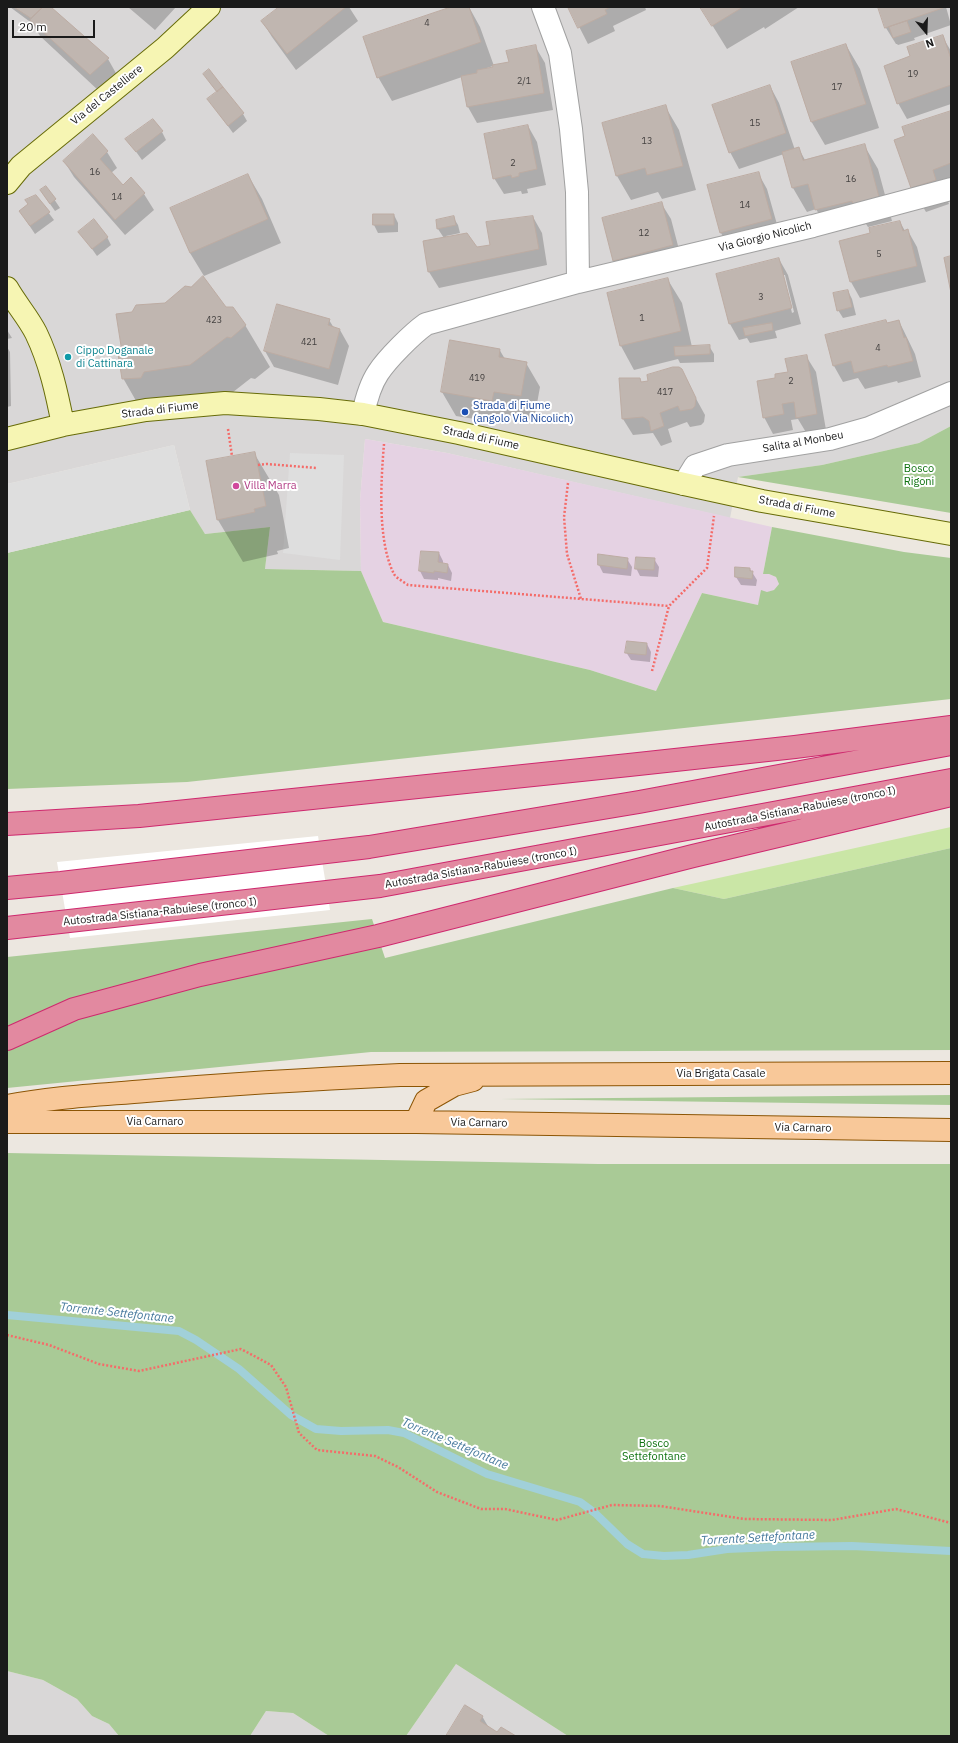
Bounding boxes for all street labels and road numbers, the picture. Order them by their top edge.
street label: Via del Castelliere [68,62,146,128]
street label: Via Giorgio Nicolich [717,219,813,255]
street label: Strada di Fiume [121,399,199,421]
street label: Strada di Fiume [442,423,520,453]
street label: Salita al Monbeu [762,428,844,456]
street label: Strada di Fiume [758,493,836,521]
street label: Autostrada Sistiana-Rabuiese (tronco I) [703,784,897,834]
street label: Autostrada Sistiana-Rabuiese (tronco I) [384,845,578,891]
street label: Autostrada Sistiana-Rabuiese (tronco I) [62,895,258,929]
street label: Via Brigata Casale [677,1067,765,1081]
street label: Via Carnaro [127,1115,183,1129]
street label: Via Carnaro [450,1116,508,1130]
street label: Via Carnaro [774,1121,832,1135]

